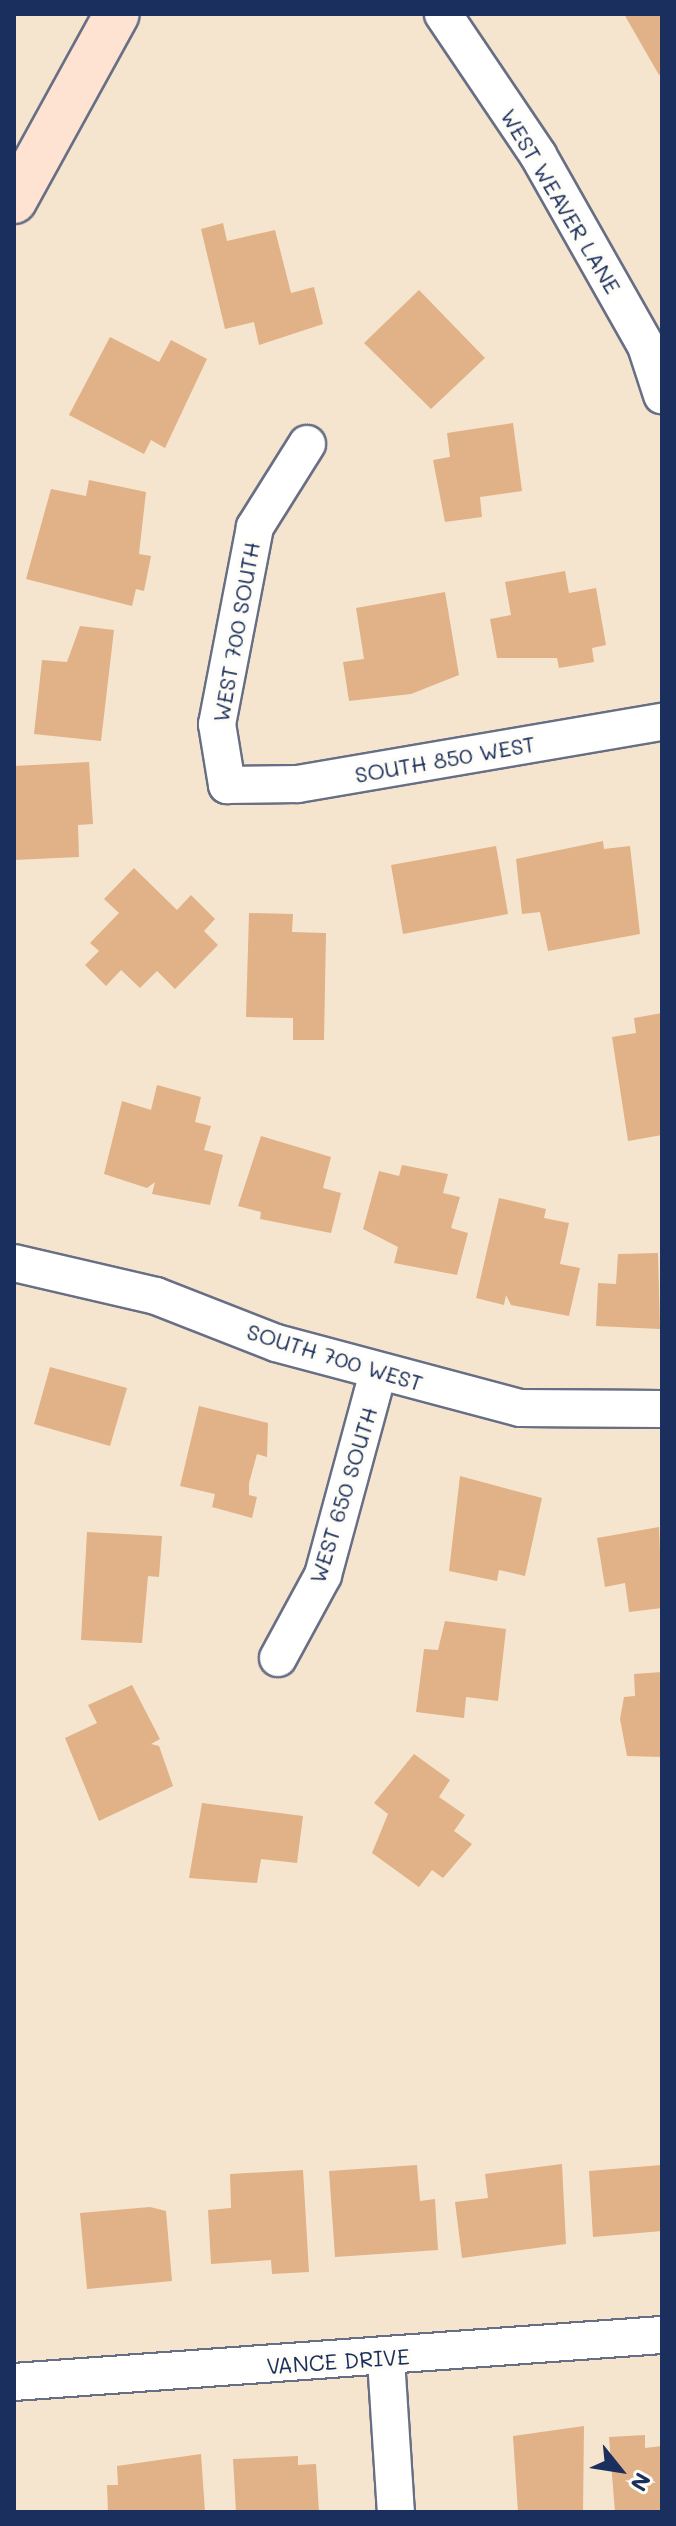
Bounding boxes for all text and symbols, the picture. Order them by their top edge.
street label: WEST WEAVER LANE [495,104,627,298]
street label: WEST 700 SOUTH [207,540,265,724]
street label: SOUTH 850 WEST [353,730,537,788]
street label: SOUTH 700 WEST [244,1318,426,1396]
street label: WEST 650 SOUTH [304,1404,382,1586]
street label: VANCE DRIVE [266,2343,410,2379]
north arrow [580,2430,660,2510]
text: N [624,2468,658,2497]

